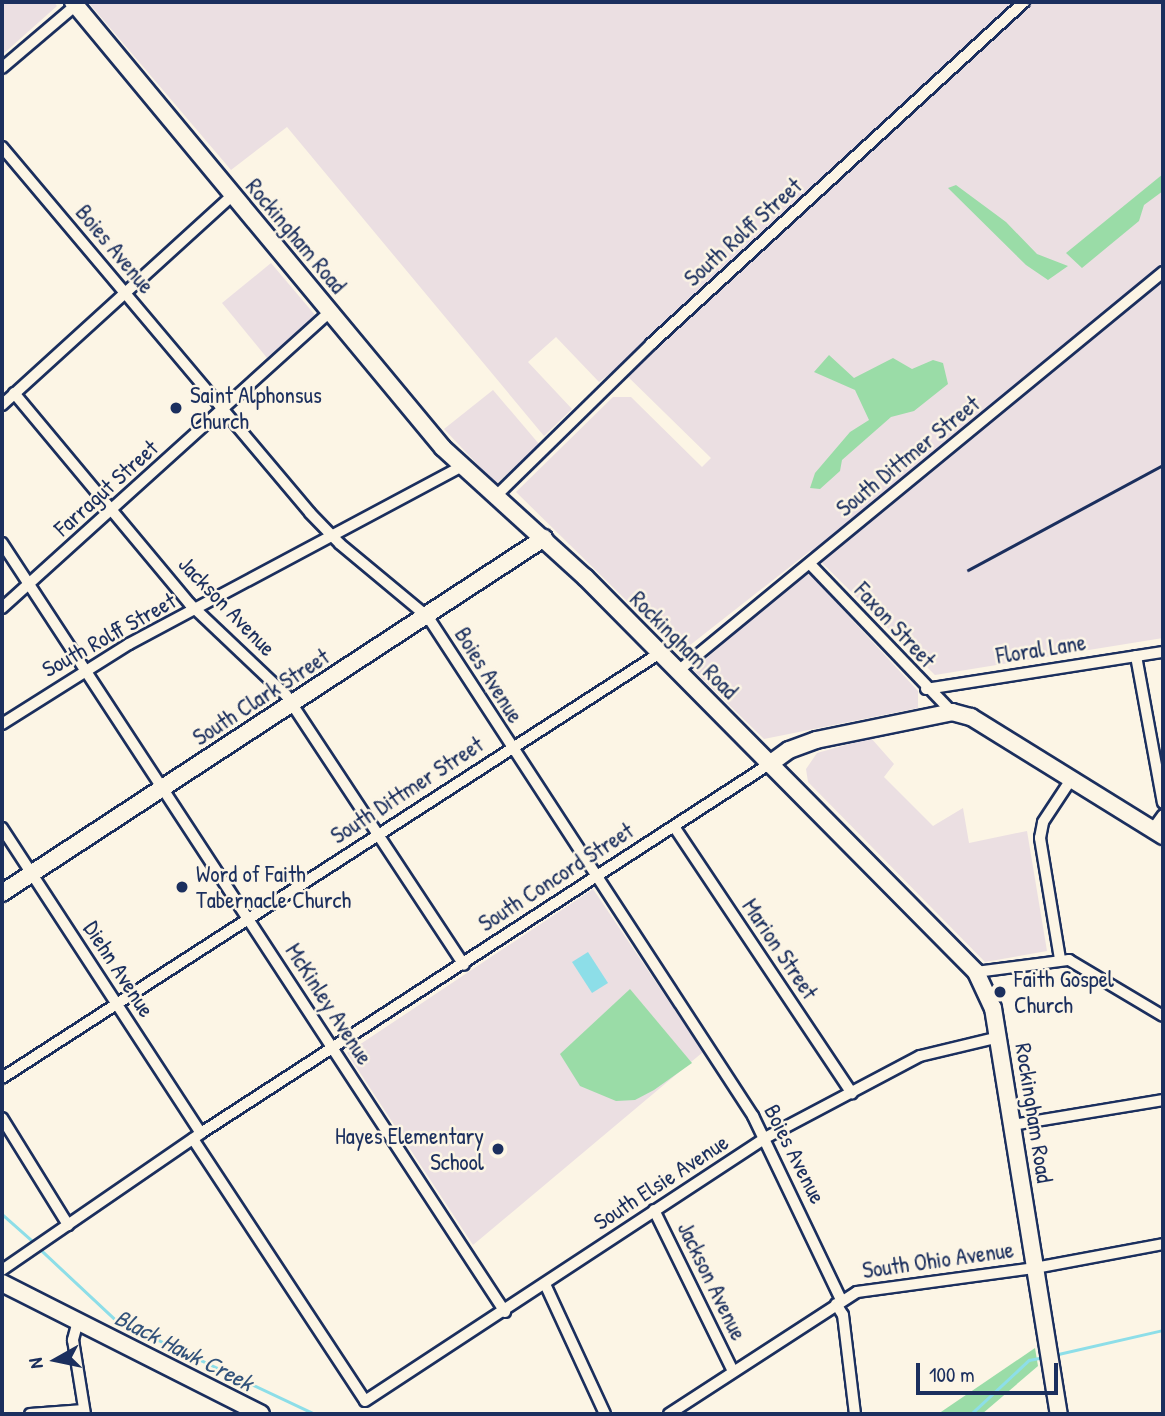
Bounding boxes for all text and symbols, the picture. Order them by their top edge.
street label: South Rolff Street [679,172,807,292]
street label: Rockingham Road [240,173,352,299]
street label: Boies Avenue [70,199,160,299]
place label: Saint Alphonsus Church [190,381,322,435]
street label: South Dittmer Street [831,390,985,522]
marker: Saint Alphonsus Church [168,400,184,416]
street label: Farragut Street [48,434,164,542]
street label: Jackson Avenue [173,550,281,662]
street label: Faxon Street [849,577,941,673]
street label: Rockingham Road [624,585,744,705]
street label: South Rolff Street [37,587,181,683]
street label: Boies Avenue [449,622,529,728]
street label: Floral Lane [994,628,1088,670]
street label: South Clark Street [188,643,334,751]
street label: South Dittmer Street [326,730,488,850]
street label: South Concord Street [473,817,639,937]
place label: Word of Faith Tabernacle Church [196,860,351,914]
marker: Word of Faith Tabernacle Church [174,879,190,895]
street label: Marion Street [736,894,824,1004]
street label: Diehn Avenue [78,916,160,1022]
street label: McKinley Avenue [280,938,378,1070]
place label: Faith Gospel Church [1014,965,1114,1019]
marker: Faith Gospel Church [992,984,1008,1000]
street label: Rockingham Road [1009,1041,1059,1185]
street label: Boies Avenue [758,1100,832,1208]
place label: Hayes Elementary School [335,1122,484,1176]
street label: South Elsie Avenue [589,1128,733,1236]
marker: Hayes Elementary School [490,1141,506,1157]
street label: Jackson Avenue [672,1217,752,1345]
street label: South Ohio Avenue [861,1236,1015,1284]
water label: Black Hawk Creek [110,1303,258,1397]
north arrow [21,1325,91,1395]
scale bar [920,1350,1062,1394]
text: N [22,1356,49,1370]
text: 100 m [929,1360,975,1389]

